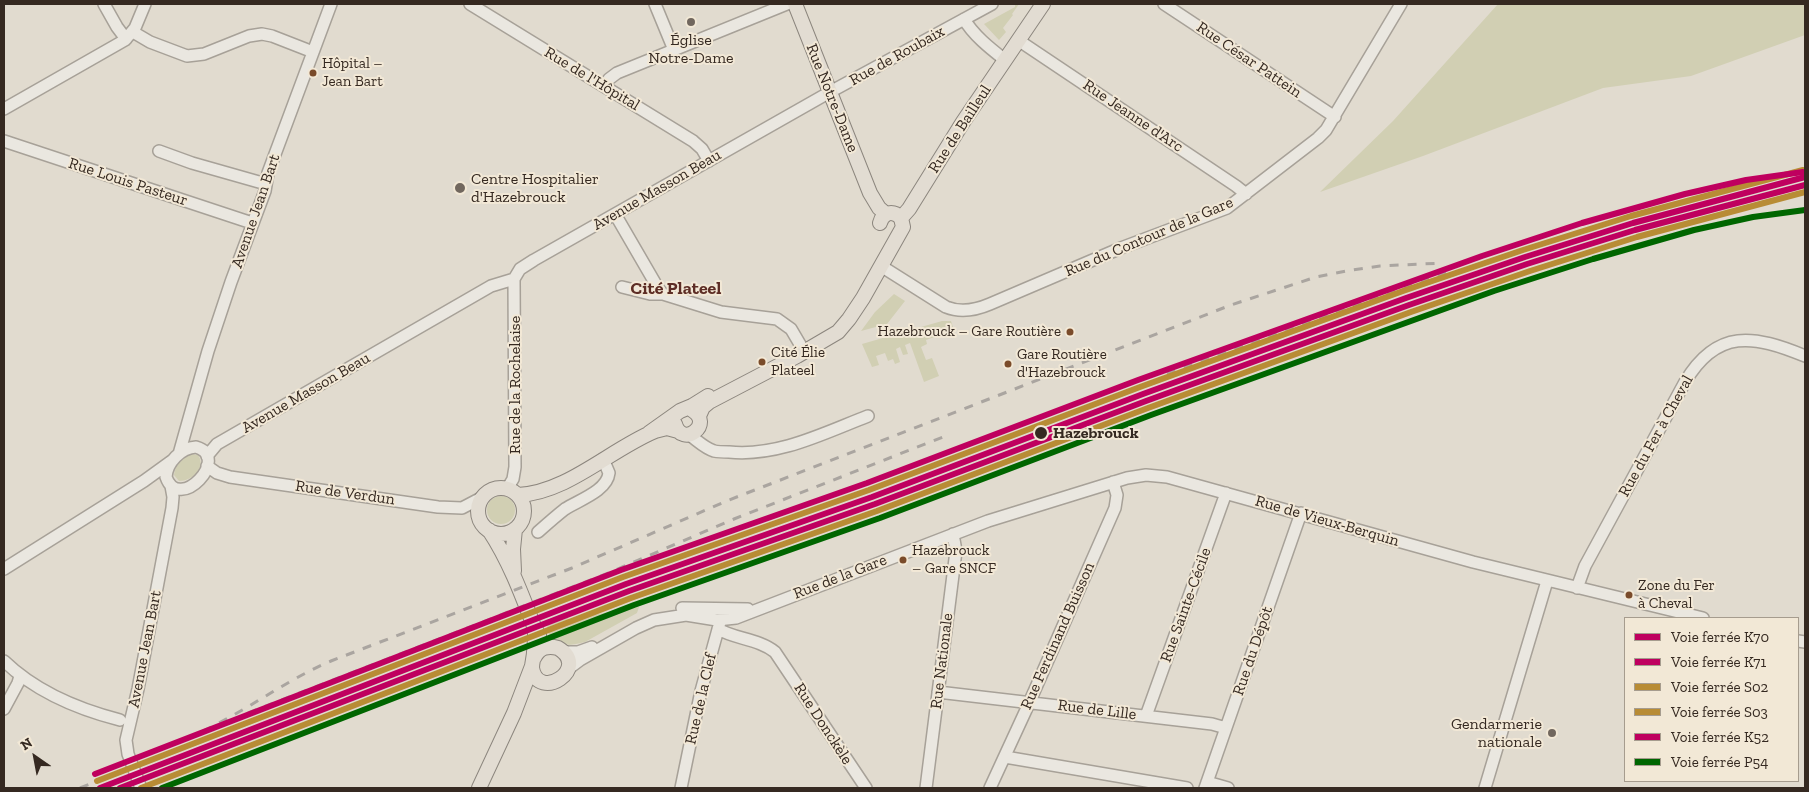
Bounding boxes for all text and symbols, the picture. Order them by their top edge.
marker: Église Notre-Dame [685,16,697,28]
street label: Rue César Pattein [1193,18,1305,102]
street label: Rue de Roubaix [846,22,948,90]
place label: Église Notre-Dame [648,30,734,68]
street label: Rue Notre-Dame [802,41,862,155]
street label: Rue de l'Hôpital [541,43,643,115]
place label: Hôpital – Jean Bart [322,55,383,90]
marker: Hôpital – Jean Bart [308,68,318,78]
street label: Rue Jeanne d'Arc [1079,75,1187,157]
street label: Rue de Bailleul [924,81,996,177]
street label: Avenue Masson Beau [589,145,725,235]
street label: Avenue Jean Bart [228,151,284,271]
street label: Rue Louis Pasteur [66,154,190,210]
place label: Centre Hospitalier d'Hazebrouck [471,169,599,207]
marker: Centre Hospitalier d'Hazebrouck [453,181,467,195]
street label: Rue du Contour de la Gare [1062,193,1236,281]
district label: Cité Plateel [631,278,721,300]
street label: Rue de la Rochelaise [505,316,525,454]
place label: Hazebrouck – Gare Routière [878,323,1061,341]
marker: Hazebrouck – Gare Routière [1065,327,1075,337]
place label: Cité Élie Plateel [771,344,825,379]
place label: Gare Routière d'Hazebrouck [1017,346,1107,381]
street label: Avenue Masson Beau [238,348,374,438]
marker: Cité Élie Plateel [757,357,767,367]
marker: Gare Routière d'Hazebrouck [1003,359,1013,369]
street label: Rue du Fer à Cheval [1615,372,1697,500]
place label: Hazebrouck [1053,423,1138,443]
marker: Hazebrouck [1033,425,1049,441]
street label: Rue de Verdun [294,477,396,509]
street label: Rue de Vieux-Berquin [1253,491,1401,551]
place label: Hazebrouck – Gare SNCF [912,542,996,577]
street label: Rue Sainte-Cécile [1156,545,1216,665]
street label: Rue de la Gare [791,550,889,604]
marker: Hazebrouck – Gare SNCF [898,555,908,565]
street label: Rue Ferdinand Buisson [1017,559,1099,713]
place label: Zone du Fer à Cheval [1638,577,1715,612]
street label: Avenue Jean Bart [124,589,166,709]
marker: Zone du Fer à Cheval [1624,590,1634,600]
street label: Rue du Dépôt [1229,604,1277,698]
street label: Rue Nationale [927,612,957,710]
legend [1624,617,1799,782]
text: Voie ferrée K70 [1671,628,1769,646]
street label: Rue de la Clef [681,652,721,746]
text: Voie ferrée K71 [1671,653,1766,671]
text: Voie ferrée S02 [1671,678,1768,696]
street label: Rue Donckèle [790,680,856,768]
street label: Rue de Lille [1057,696,1137,724]
text: Voie ferrée S03 [1671,703,1768,721]
place label: Gendarmerie nationale [1451,714,1542,752]
marker: Gendarmerie nationale [1546,727,1558,739]
text: Voie ferrée K52 [1671,728,1769,746]
north arrow [10,732,60,782]
text: N [17,734,36,754]
text: Voie ferrée P54 [1671,753,1768,771]

